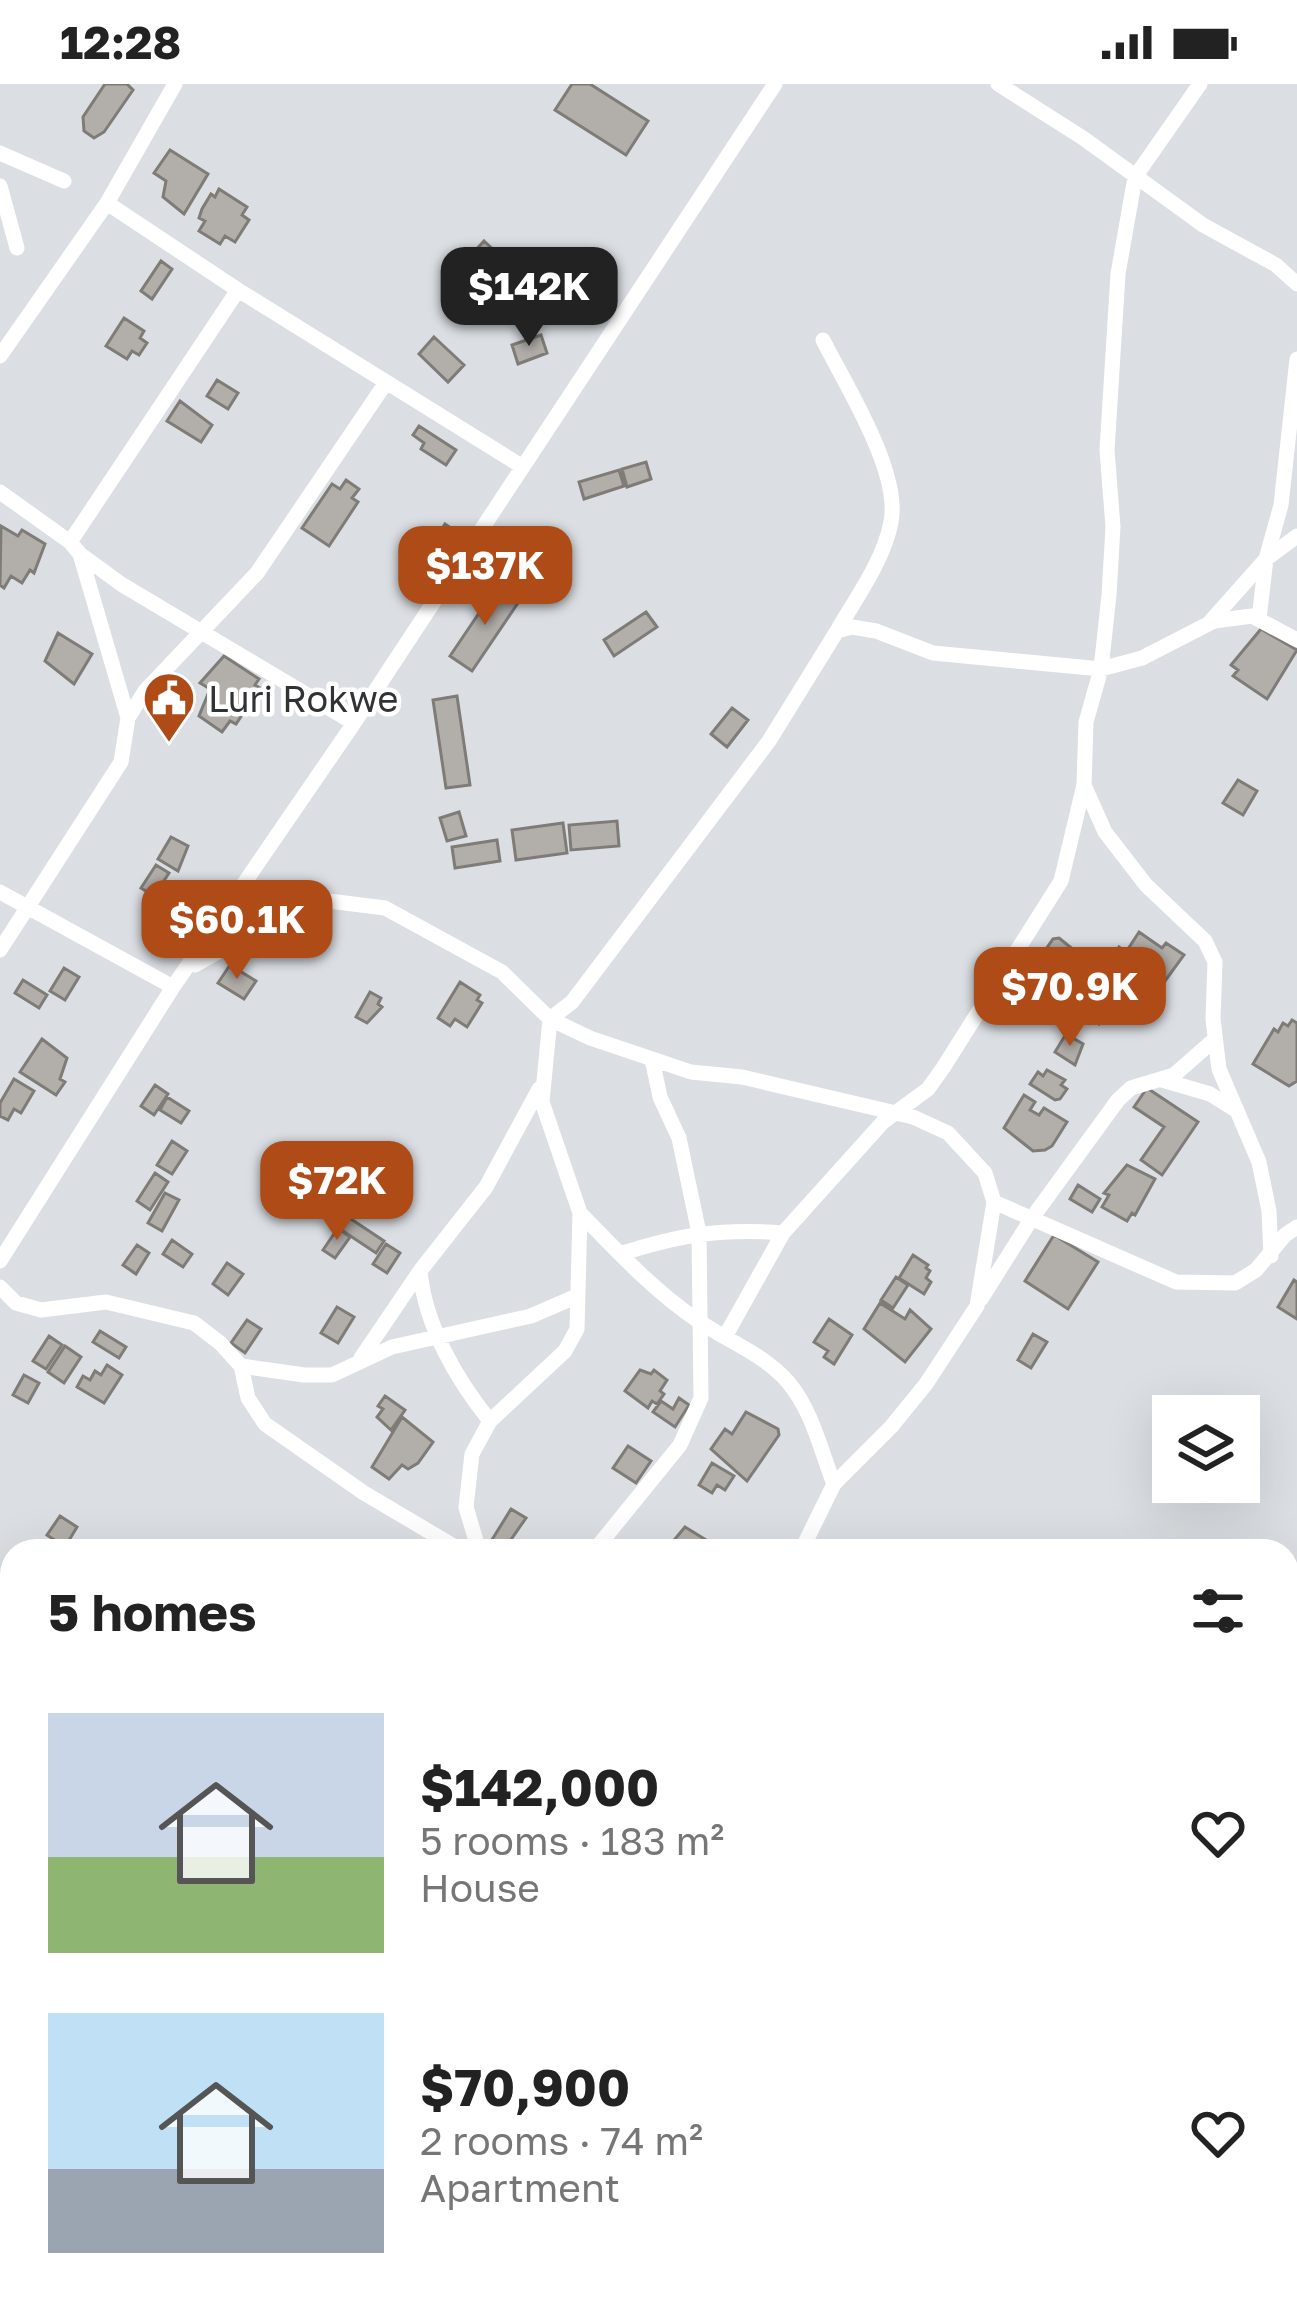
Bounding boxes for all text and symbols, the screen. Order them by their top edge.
text: 12:28 [60,15,181,69]
pin: $142K [445,247,613,349]
text: $142K [468,262,590,309]
pin: $137K [401,526,569,628]
text: $137K [425,541,545,588]
public building icon: Luri Rokwe [141,670,197,744]
place label: Luri Rokwe [208,677,398,720]
pin: $60.1K [139,880,335,982]
text: $60.1K [168,895,306,942]
pin: $70.9K [972,947,1168,1049]
text: $70.9K [1001,962,1139,1009]
pin: $72K [266,1141,408,1243]
text: $72K [287,1156,387,1203]
map controls [1152,1395,1260,1503]
button: layers [1152,1395,1260,1503]
icon: filters [1185,1578,1251,1644]
text: 5 homes [48,1581,257,1642]
text: $142,000 [420,1756,659,1817]
icon: home [144,1761,288,1905]
icon: heart [1185,1800,1251,1866]
text: 5 rooms · 183 m² [420,1817,724,1864]
text: House [420,1864,540,1911]
text: $70,900 [420,2056,630,2117]
icon: home [144,2061,288,2205]
icon: heart [1185,2100,1251,2166]
text: 2 rooms · 74 m² [420,2117,703,2164]
text: Apartment [420,2164,620,2211]

